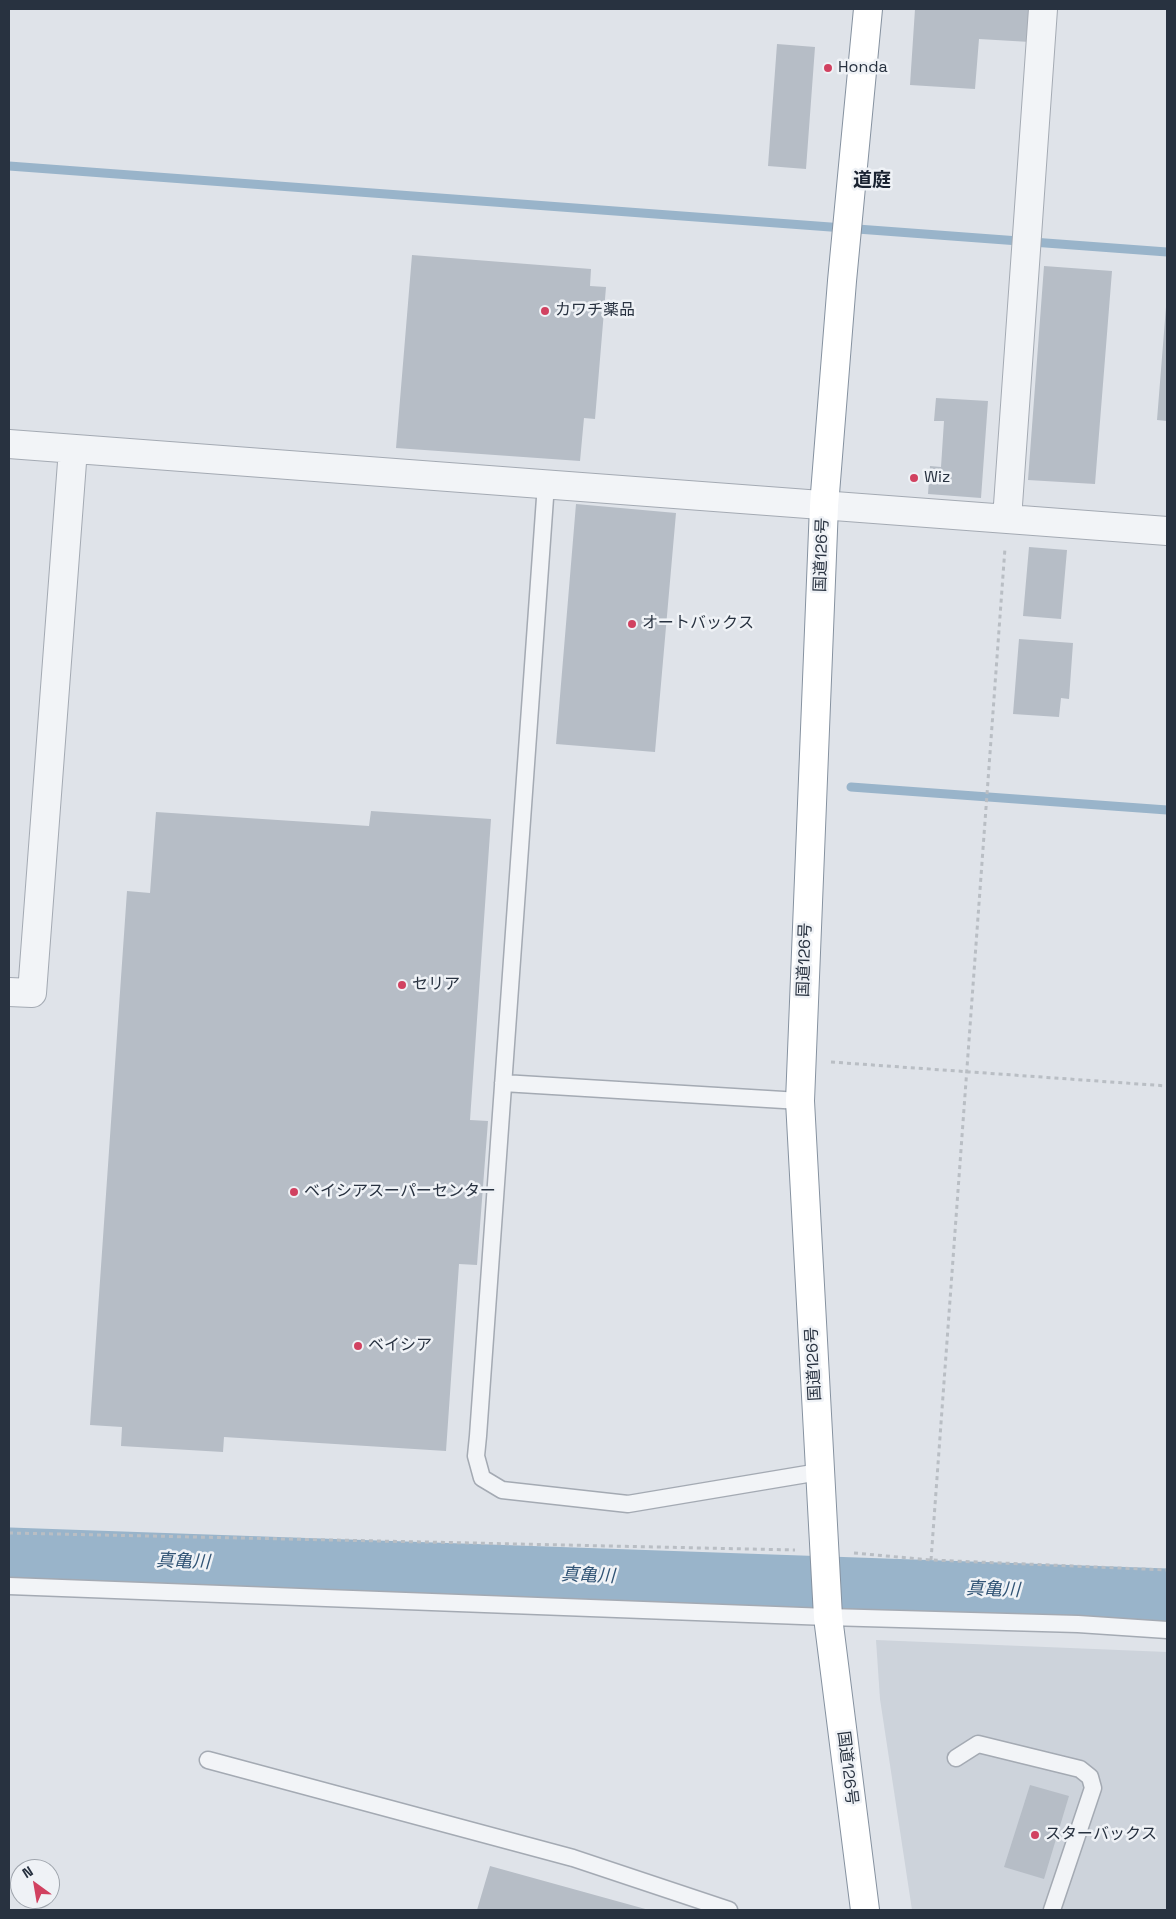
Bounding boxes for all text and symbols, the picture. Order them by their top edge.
place label: Honda [838,58,888,78]
marker: Honda [822,62,834,74]
district label: 道庭 [853,170,891,192]
place label: カワチ薬品 [555,301,635,321]
marker: カワチ薬品 [539,305,551,317]
place label: Wiz [924,468,950,488]
marker: Wiz [908,472,920,484]
street label: 国道126号 [811,518,833,592]
place label: オートバックス [642,614,754,634]
marker: オートバックス [626,618,638,630]
street label: 国道126号 [794,923,816,997]
place label: セリア [412,975,460,995]
marker: セリア [396,979,408,991]
place label: ベイシアスーパーセンター [304,1182,496,1202]
marker: ベイシアスーパーセンター [288,1186,300,1198]
street label: 国道126号 [802,1326,826,1402]
place label: ベイシア [368,1336,432,1356]
marker: ベイシア [352,1340,364,1352]
water label: 真亀川 [156,1550,210,1574]
water label: 真亀川 [561,1564,615,1588]
water label: 真亀川 [966,1578,1020,1602]
street label: 国道126号 [833,1730,861,1806]
place label: スターバックス [1045,1825,1157,1845]
marker: スターバックス [1029,1829,1041,1841]
north arrow [10,1859,60,1909]
text: N [19,1862,36,1882]

